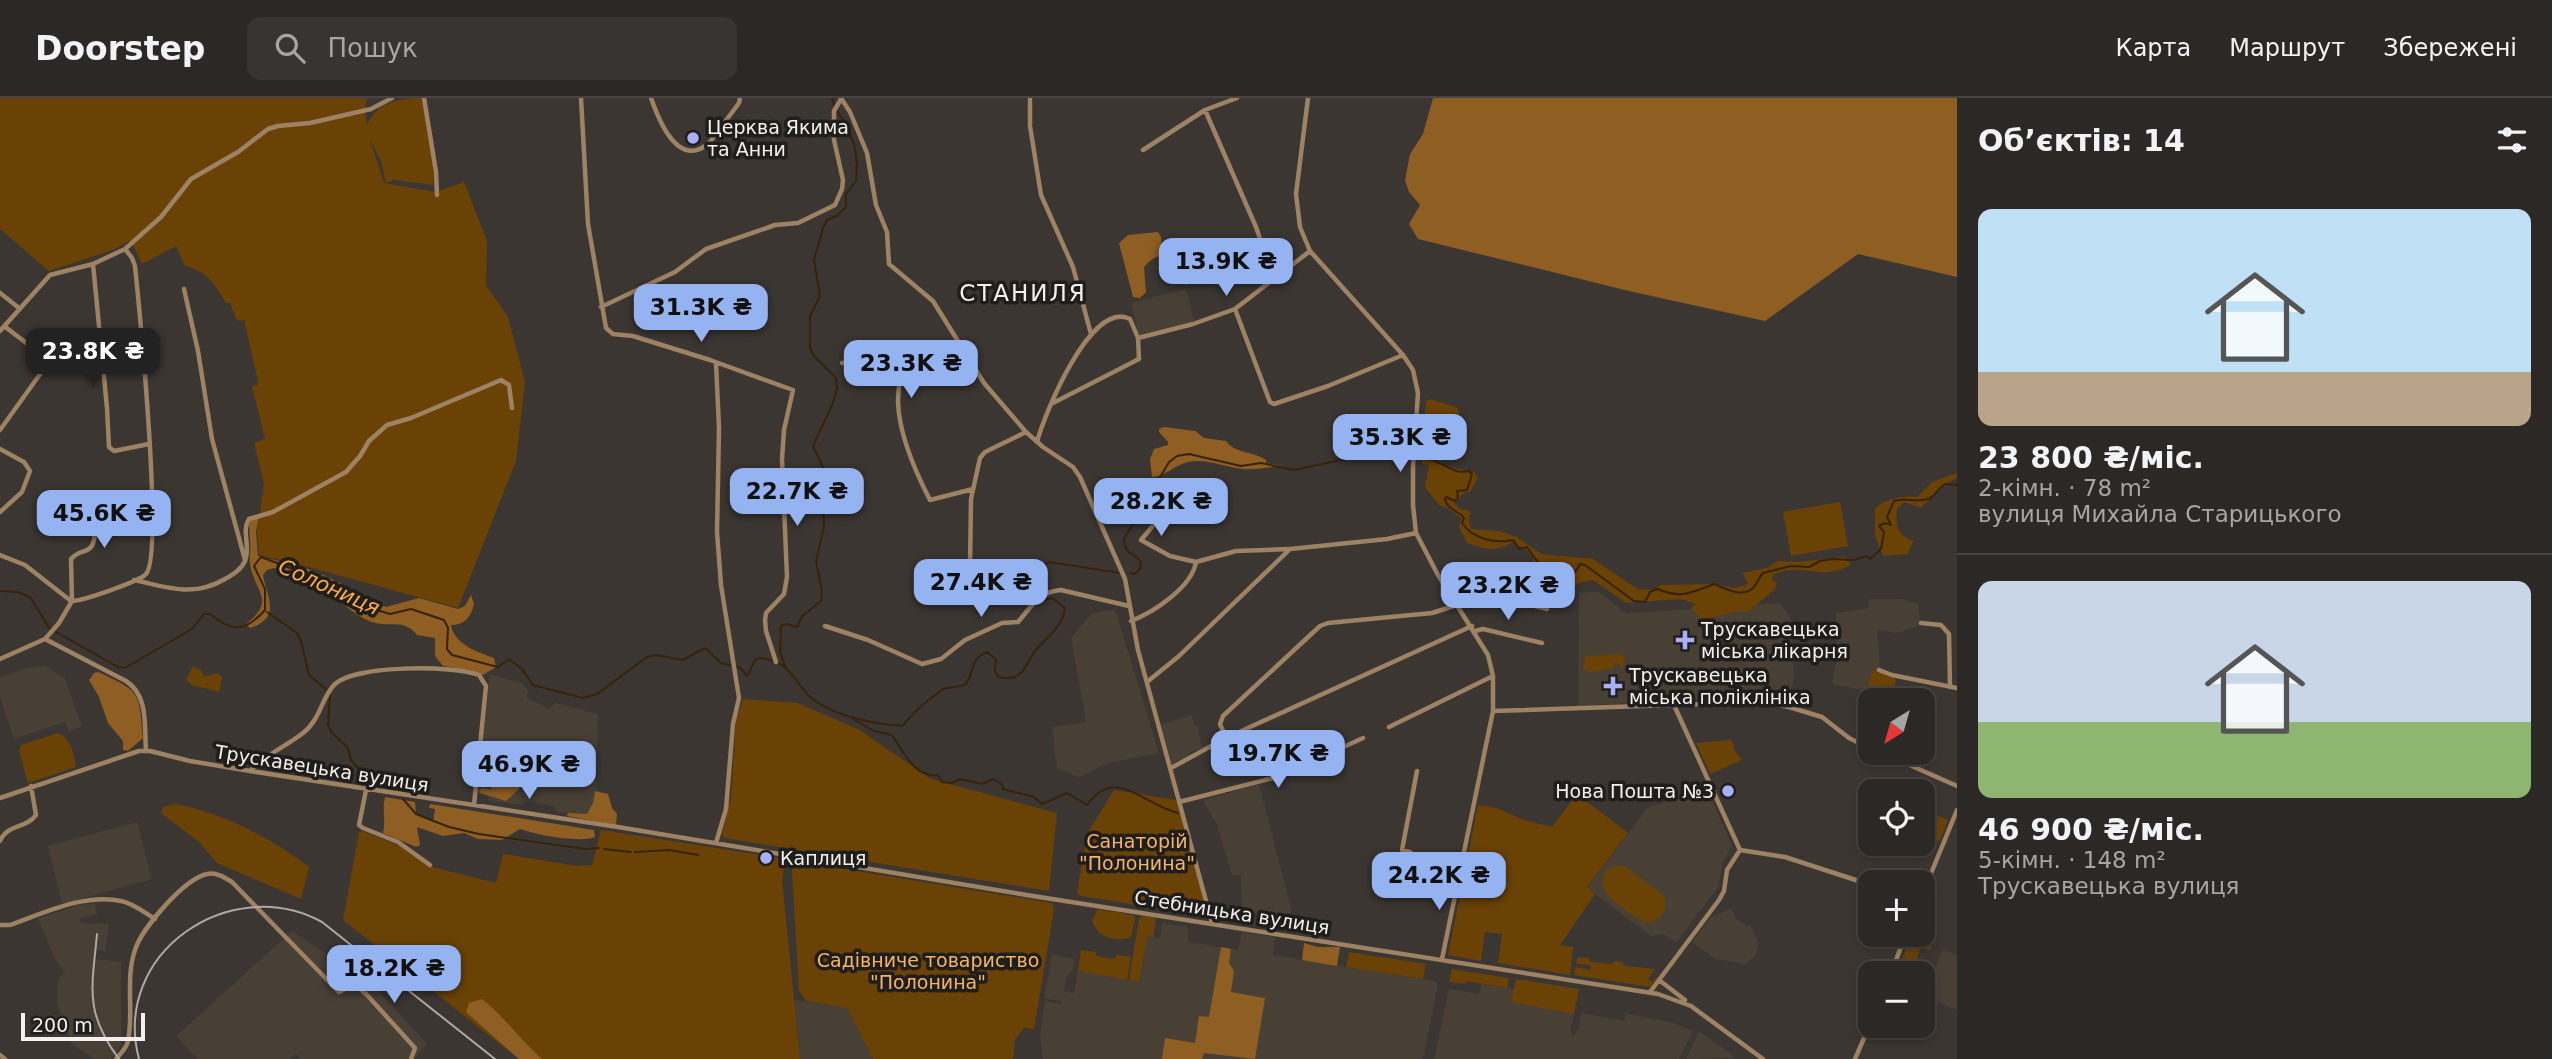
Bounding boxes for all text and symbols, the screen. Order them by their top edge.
search box [247,17,737,80]
text: Doorstep [35,29,205,68]
icon: search [271,29,309,67]
text: Пошук [327,33,418,63]
text: Карта [2116,34,2191,62]
text: Маршрут [2229,34,2345,62]
text: Збережені [2383,34,2517,62]
place label: Церква Якима та Анни [707,116,849,160]
icon: filters [2493,121,2531,159]
text: Об’єктів: 14 [1978,123,2185,158]
marker: Церква Якима та Анни [685,130,701,146]
pin: 13.9K ₴ [1161,238,1291,298]
text: 13.9K ₴ [1175,248,1277,274]
icon: home [2192,254,2318,380]
district label: СТАНИЛЯ [959,280,1087,306]
pin: 31.3K ₴ [636,285,766,344]
text: 31.3K ₴ [650,294,752,320]
pin: 23.8K ₴ [28,328,158,388]
text: 23.8K ₴ [42,338,144,364]
pin: 23.3K ₴ [846,341,976,400]
text: 23.3K ₴ [860,350,962,376]
pin: 35.3K ₴ [1335,414,1465,474]
text: 35.3K ₴ [1349,424,1451,450]
text: 23 800 ₴/міс. [1978,440,2204,475]
pin: 22.7K ₴ [732,468,862,528]
text: 2-кімн. · 78 m² [1978,475,2151,501]
text: 22.7K ₴ [746,478,848,504]
pin: 28.2K ₴ [1096,478,1226,538]
text: 28.2K ₴ [1110,488,1212,514]
pin: 45.6K ₴ [39,490,169,550]
text: 45.6K ₴ [53,500,155,526]
text: вулиця Михайла Старицького [1978,501,2342,527]
water label: Солониця [275,554,383,620]
pin: 27.4K ₴ [916,560,1046,619]
pin: 23.2K ₴ [1443,562,1573,622]
text: 27.4K ₴ [930,569,1032,595]
text: 23.2K ₴ [1457,572,1559,598]
place label: Трускавецька міська лікарня [1700,618,1848,662]
icon: home [2192,626,2318,752]
marker: Трускавецька міська лікарня [1675,630,1695,650]
place label: Трускавецька міська поліклініка [1628,664,1811,708]
marker: Трускавецька міська поліклініка [1603,676,1623,696]
north arrow [1858,688,1936,765]
map controls [1858,688,1935,1038]
pin: 19.7K ₴ [1213,730,1343,790]
street label: Трускавецька вулиця [213,740,430,796]
text: 19.7K ₴ [1227,740,1329,766]
pin: 46.9K ₴ [464,742,594,801]
text: 46.9K ₴ [478,751,580,777]
button: locate [1858,779,1935,856]
place label: Нова Пошта №3 [1555,780,1714,802]
marker: Нова Пошта №3 [1720,783,1736,799]
text: 46 900 ₴/міс. [1978,812,2204,847]
park label: Санаторій "Полонина" [1079,830,1195,874]
place label: Каплиця [780,847,866,869]
text: 5-кімн. · 148 m² [1978,847,2166,873]
marker: Каплиця [758,850,774,866]
pin: 24.2K ₴ [1374,852,1504,912]
text: 24.2K ₴ [1388,862,1490,888]
button: + [1858,870,1935,947]
text: Трускавецька вулиця [1978,873,2239,899]
street label: Стебницька вулиця [1133,886,1331,938]
pin: 18.2K ₴ [329,946,459,1005]
park label: Садівниче товариство "Полонина" [817,949,1039,993]
text: 18.2K ₴ [343,955,445,981]
button: − [1858,961,1935,1038]
scale bar [21,1010,145,1042]
text: 200 m [32,1014,93,1036]

